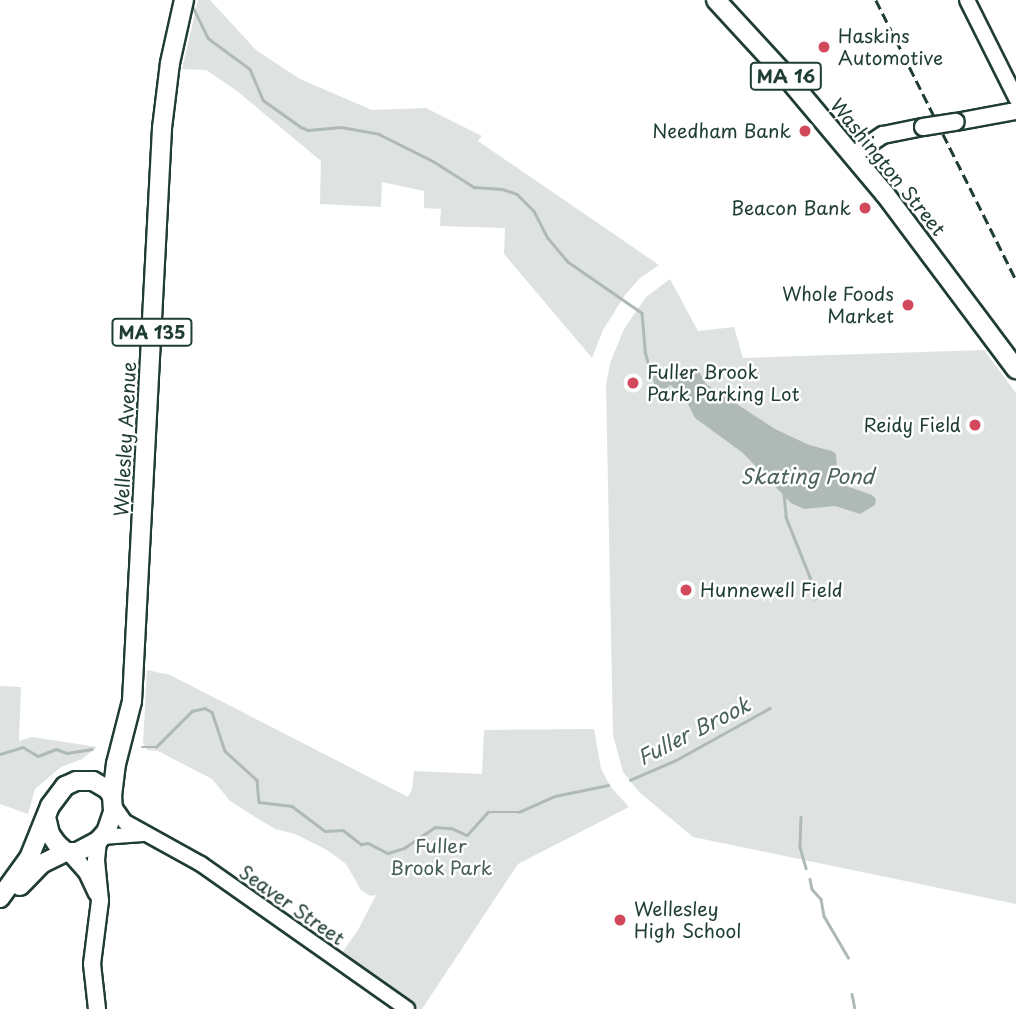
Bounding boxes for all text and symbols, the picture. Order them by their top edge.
place label: Haskins Automotive [838,25,943,69]
marker: Haskins Automotive [816,39,832,55]
road number: MA 16 [749,62,823,90]
street label: Washington Street [826,94,950,240]
place label: Needham Bank [651,120,791,142]
marker: Needham Bank [797,123,813,139]
place label: Beacon Bank [731,197,851,219]
marker: Beacon Bank [857,200,873,216]
place label: Whole Foods Market [780,283,894,327]
marker: Whole Foods Market [900,297,916,313]
road number: MA 135 [110,318,194,346]
street label: Wellesley Avenue [110,361,140,517]
place label: Fuller Brook Park Parking Lot [647,361,802,405]
marker: Fuller Brook Park Parking Lot [625,375,641,391]
place label: Reidy Field [863,414,961,436]
marker: Reidy Field [967,417,983,433]
water label: Skating Pond [740,462,874,488]
place label: Hunnewell Field [700,579,844,601]
marker: Hunnewell Field [678,582,694,598]
water label: Fuller Brook [631,690,755,770]
park label: Fuller Brook Park [389,835,493,879]
street label: Seaver Street [235,860,349,950]
place label: Wellesley High School [634,898,742,942]
marker: Wellesley High School [612,912,628,928]

